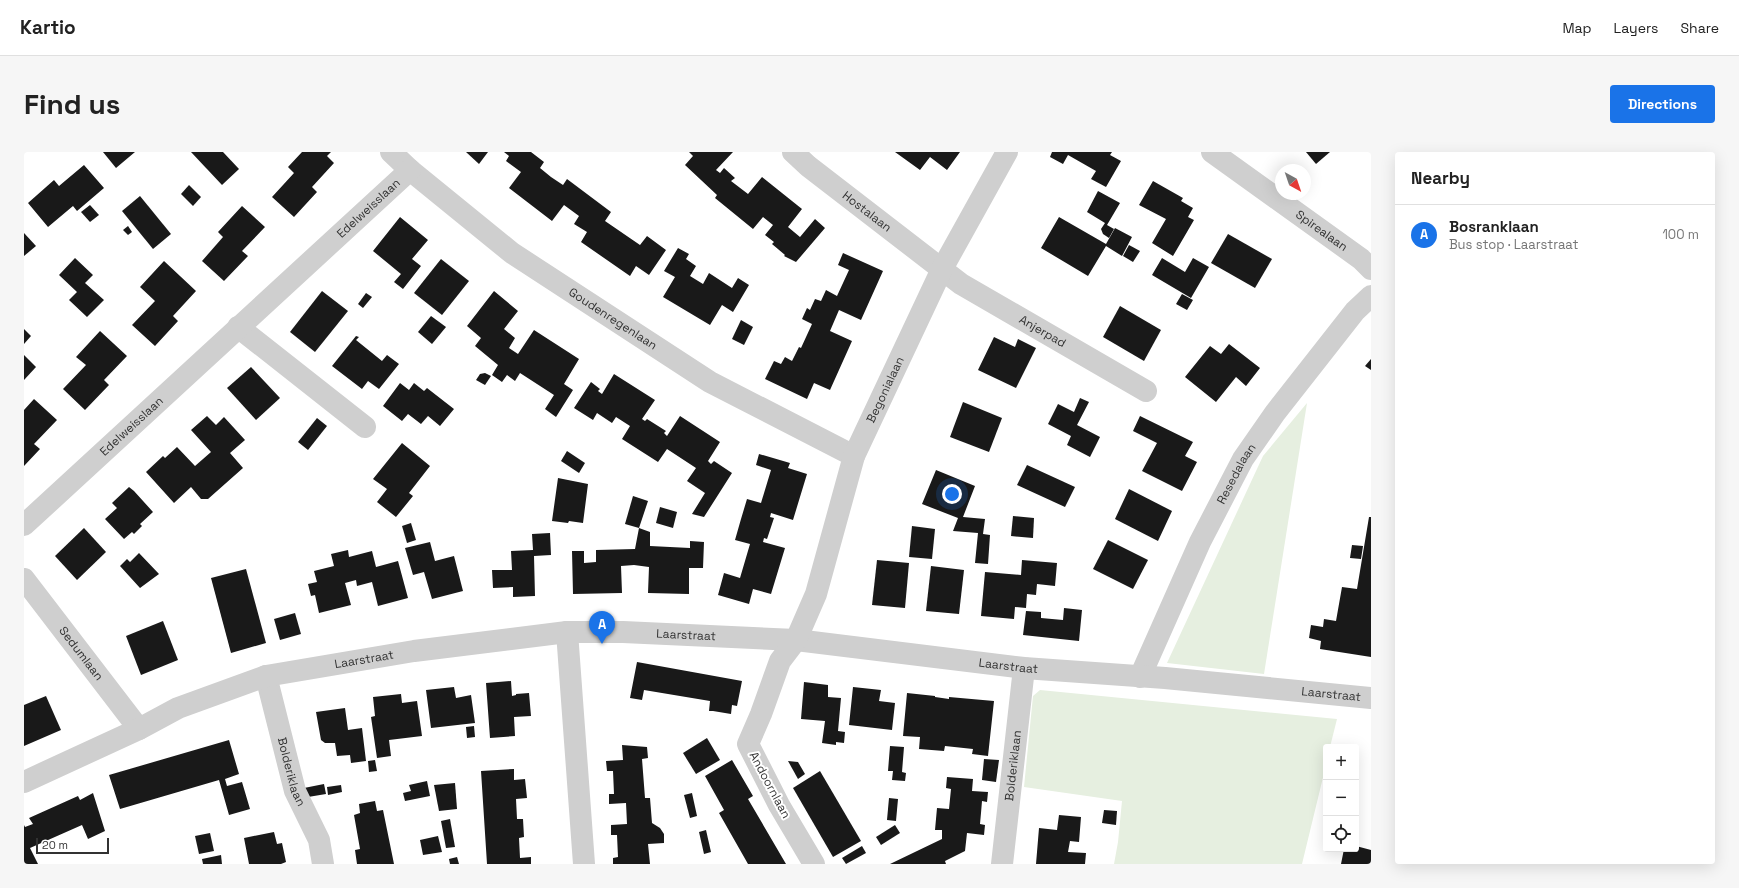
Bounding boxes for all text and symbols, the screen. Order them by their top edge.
text: Kartio [20,15,76,40]
text: Map [1562,19,1592,37]
text: Layers [1614,19,1658,37]
text: Share [1680,19,1719,37]
button: Directions [1610,85,1715,123]
text: Find us [24,86,121,122]
north arrow [1275,164,1311,200]
text: Nearby [1411,167,1470,189]
street label: Edelweisslaan [333,175,404,241]
street label: Hostalaan [839,187,895,236]
street label: Spirealaan [1292,207,1351,255]
text: Bosranklaan [1449,217,1539,236]
text: A [1420,226,1428,243]
text: 100 m [1662,226,1699,243]
text: Bus stop · Laarstraat [1449,236,1578,253]
street label: Goudenregenlaan [565,284,660,353]
street label: Anjerpad [1016,311,1069,351]
street label: Begonialaan [863,354,908,425]
street label: Edelweisslaan [96,393,167,459]
street label: Resedalaan [1213,440,1259,507]
your location [942,484,962,504]
pin: A [589,611,615,644]
street label: Sedumlaan [55,623,107,684]
street label: Laarstraat [656,626,716,644]
street label: Laarstraat [333,647,395,672]
street label: Laarstraat [978,654,1039,677]
street label: Laarstraat [1301,683,1362,705]
street label: Bolderiklaan [1001,729,1025,802]
street label: Bolderiklaan [274,736,309,809]
map controls [1323,744,1359,852]
button: + [1323,744,1359,780]
street label: Andoornlaan [746,749,794,821]
button: − [1323,780,1359,816]
button: locate [1323,816,1359,852]
scale bar [36,836,109,855]
text: 20 m [42,838,68,852]

